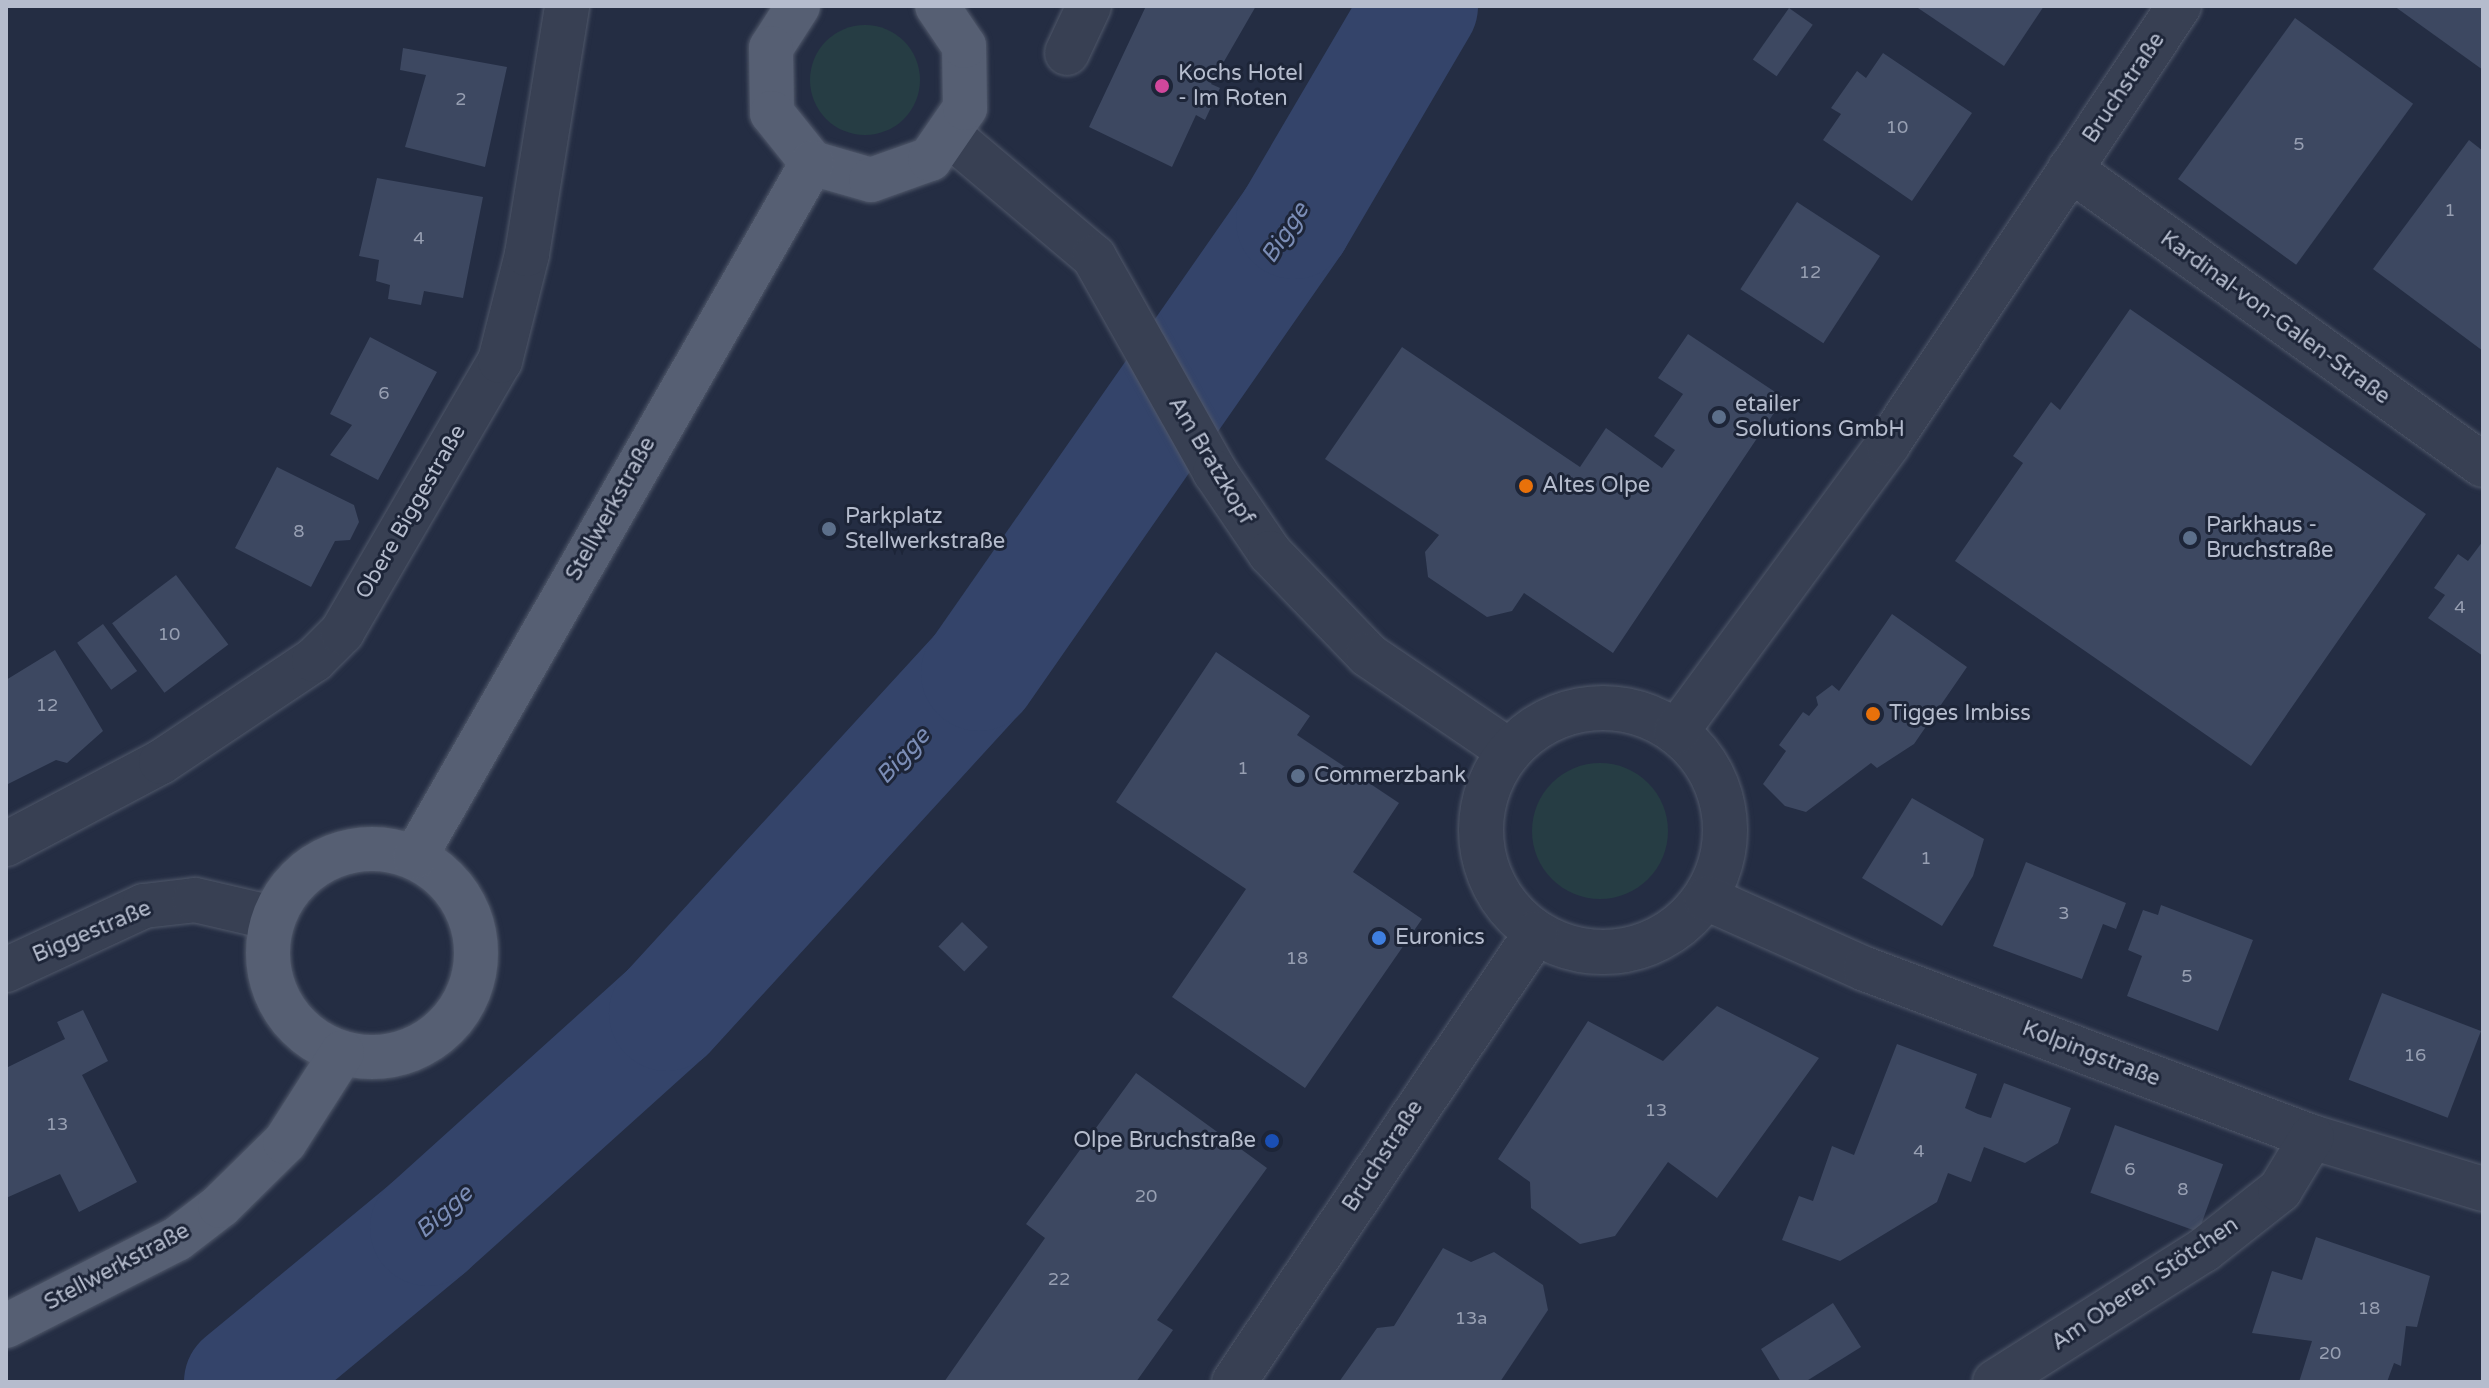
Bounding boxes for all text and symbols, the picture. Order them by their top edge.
street label: Bruchstraße [2077,28,2171,148]
place label: Kochs Hotel - Im Roten [1178,60,1303,112]
marker: Kochs Hotel - Im Roten [1153,77,1171,95]
house number: 2 [455,88,467,110]
house number: 10 [1886,116,1908,138]
house number: 5 [2293,133,2305,155]
water label: Bigge [1255,197,1315,269]
house number: 1 [2444,199,2456,221]
street label: Kardinal-von-Galen-Straße [2155,226,2395,410]
house number: 4 [413,227,425,249]
house number: 12 [1799,261,1821,283]
house number: 6 [378,382,390,404]
place label: etailer Solutions GmbH [1735,391,1905,442]
street label: Am Bratzkopf [1162,392,1260,530]
marker: etailer Solutions GmbH [1710,408,1728,426]
street label: Obere Biggestraße [350,420,472,604]
street label: Stellwerkstraße [561,433,661,585]
place label: Altes Olpe [1542,473,1650,499]
marker: Altes Olpe [1517,477,1535,495]
place label: Parkplatz Stellwerkstraße [845,503,1005,554]
place label: Parkhaus - Bruchstraße [2206,512,2334,564]
house number: 8 [293,520,305,542]
marker: Parkplatz Stellwerkstraße [820,520,838,538]
marker: Parkhaus - Bruchstraße [2181,529,2199,547]
house number: 4 [2454,596,2466,618]
house number: 10 [158,623,180,645]
house number: 12 [36,694,58,716]
place label: Tigges Imbiss [1889,701,2031,727]
marker: Tigges Imbiss [1864,705,1882,723]
water label: Bigge [870,722,936,790]
house number: 1 [1237,757,1249,779]
place label: Commerzbank [1314,763,1466,789]
marker: Commerzbank [1289,767,1307,785]
house number: 1 [1920,847,1932,869]
street label: Biggestraße [29,895,155,969]
house number: 3 [2058,902,2070,924]
place label: Euronics [1395,925,1485,951]
marker: Euronics [1370,929,1388,947]
house number: 18 [1286,947,1308,969]
house number: 5 [2181,965,2193,987]
street label: Kolpingstraße [2018,1016,2164,1092]
house number: 16 [2404,1044,2426,1066]
street label: Bruchstraße [1337,1095,1429,1217]
house number: 13 [1645,1099,1667,1121]
house number: 13 [46,1113,68,1135]
place label: Olpe Bruchstraße [1073,1128,1256,1154]
marker: Olpe Bruchstraße [1263,1132,1281,1150]
house number: 4 [1913,1140,1925,1162]
house number: 6 [2124,1158,2136,1180]
house number: 8 [2177,1178,2189,1200]
water label: Bigge [410,1179,478,1245]
house number: 20 [1135,1185,1157,1207]
street label: Am Oberen Stötchen [2047,1212,2243,1356]
street label: Stellwerkstraße [40,1218,194,1316]
house number: 22 [1048,1268,1070,1290]
house number: 18 [2358,1297,2380,1319]
house number: 13a [1455,1307,1487,1329]
house number: 20 [2319,1342,2341,1364]

